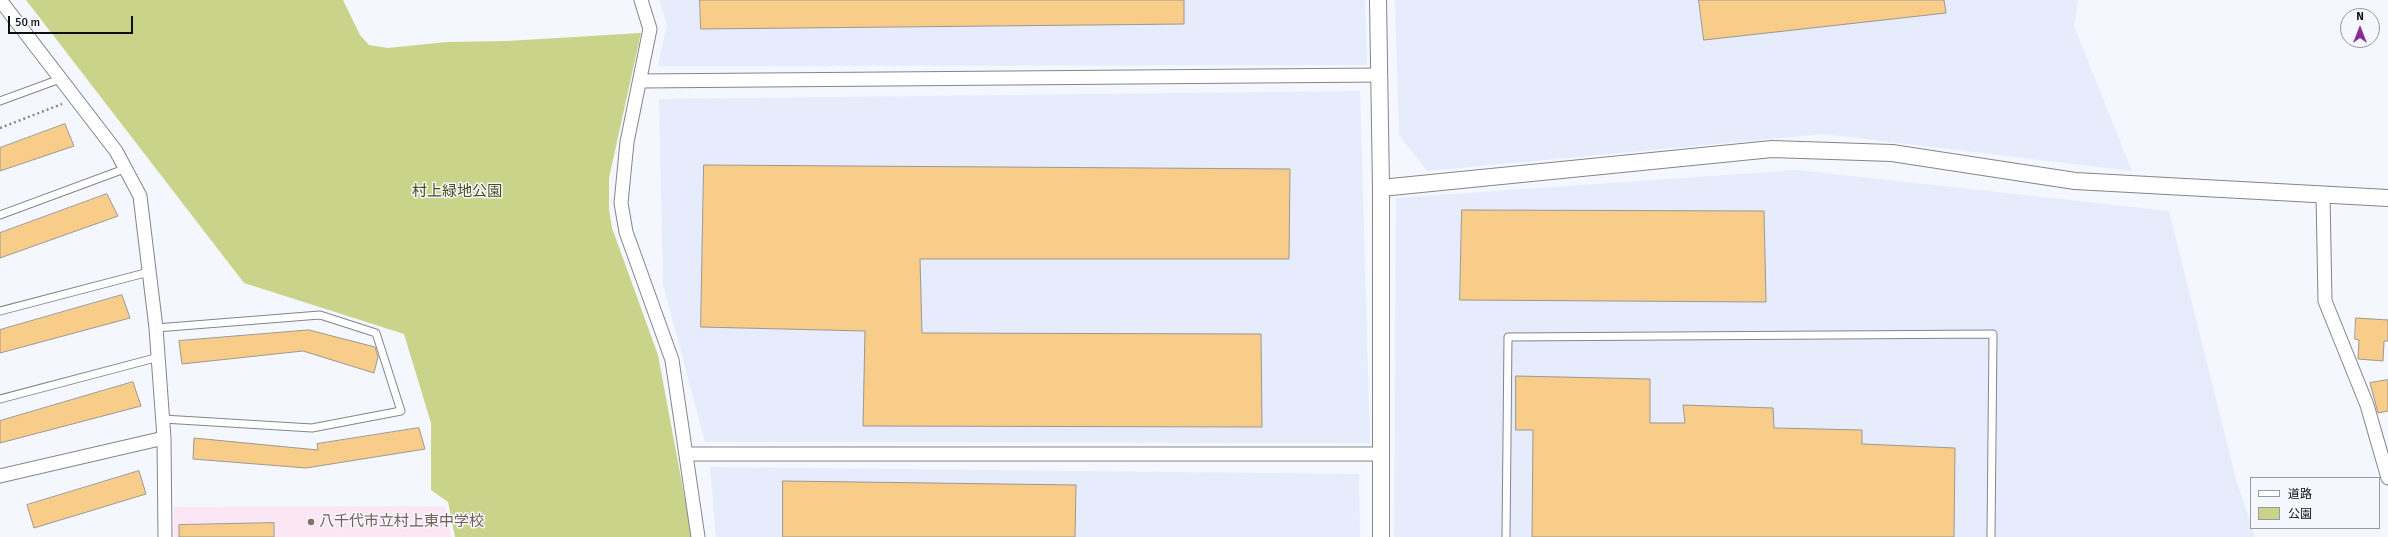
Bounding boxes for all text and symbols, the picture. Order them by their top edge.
scale bar [10,8,135,34]
north arrow [2340,8,2380,48]
text: N [2356,10,2364,23]
text: 50 m [15,15,40,30]
park label: 村上緑地公園 [412,183,502,201]
legend [2250,477,2380,529]
text: 道路 [2288,487,2312,502]
text: 公園 [2288,507,2312,522]
place label: 八千代市立村上東中学校 [319,513,484,531]
marker: 八千代市立村上東中学校 [306,517,316,527]

